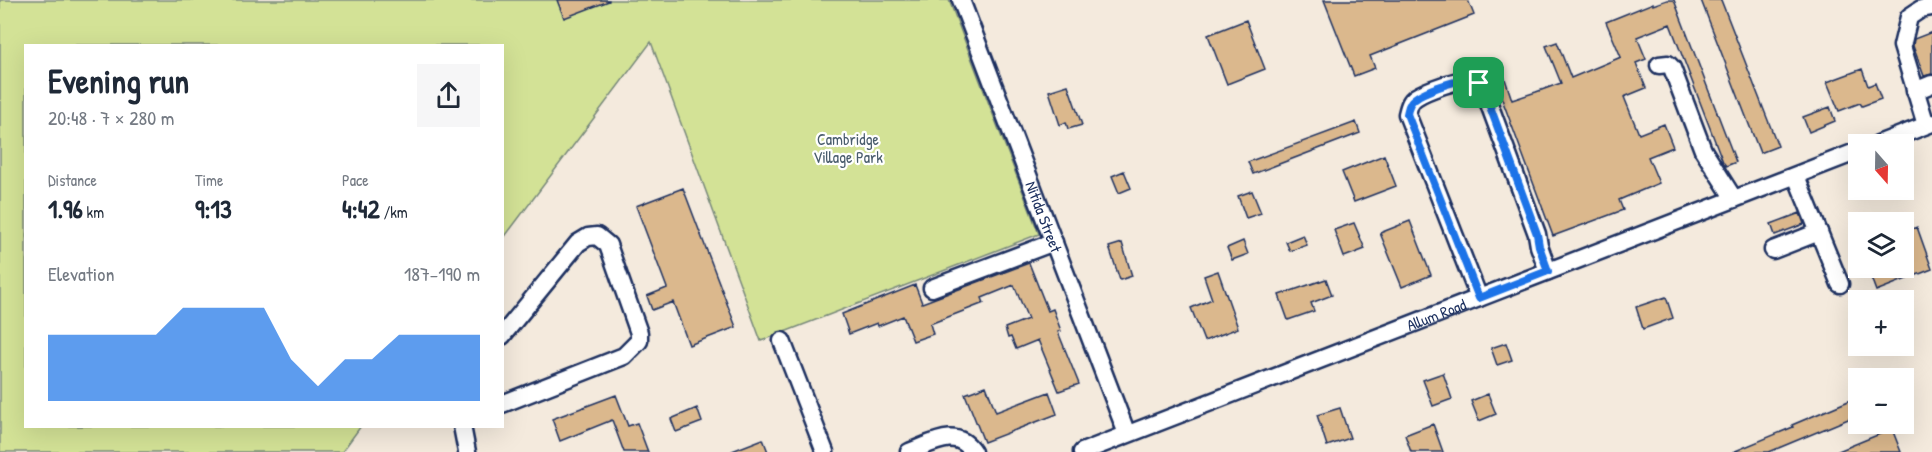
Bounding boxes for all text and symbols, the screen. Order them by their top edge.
pin [1453,57,1504,108]
text: Evening run [48,59,189,103]
button: share [417,64,480,127]
icon: arrive [1462,66,1495,99]
text: 20:48 · 7 × 280 m [48,104,174,131]
park label: Cambridge Village Park [813,128,883,168]
north arrow [1848,134,1914,200]
map controls [1848,134,1914,434]
text: Distance [48,169,97,191]
text: Time [195,169,223,191]
text: Pace [342,169,369,191]
street label: Nitida Street [1020,178,1068,256]
text: 1.96 [48,191,83,226]
text: 9:13 [195,191,232,226]
text: 4:42 [342,191,380,226]
text: km [83,201,104,223]
text: /km [380,201,408,223]
button: layers [1848,212,1914,278]
text: Elevation [48,260,114,287]
text: 187–190 m [404,260,480,287]
button: + [1848,290,1914,356]
street label: Allum Road [1403,293,1469,336]
button: − [1848,368,1914,434]

